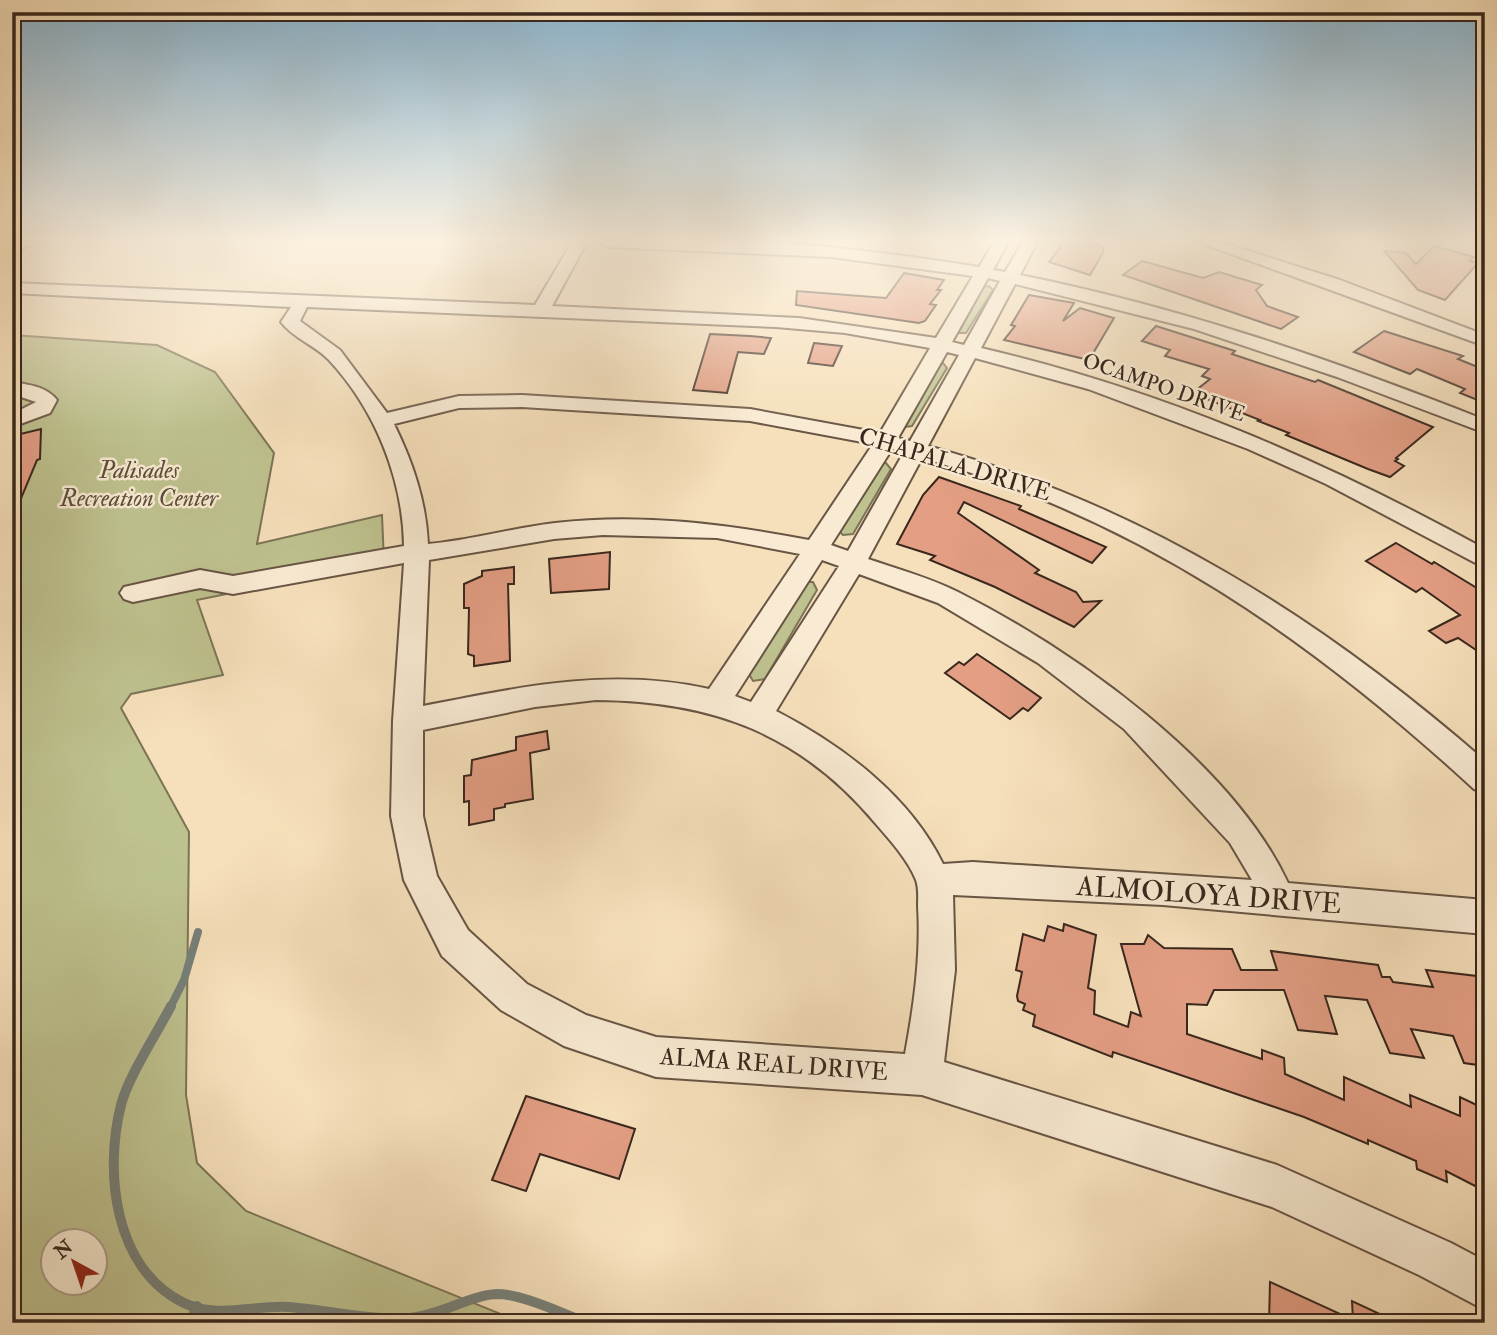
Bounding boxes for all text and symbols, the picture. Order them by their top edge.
street label: OCAMPO DRIVE [1079,347,1249,428]
street label: CHAPALA DRIVE [855,420,1055,508]
park label: Palisades Recreation Center [59,455,219,514]
street label: ALMOLOYA DRIVE [1074,869,1343,922]
street label: ALMA REAL DRIVE [658,1041,889,1088]
north arrow [38,1226,108,1296]
text: N [49,1234,79,1265]

